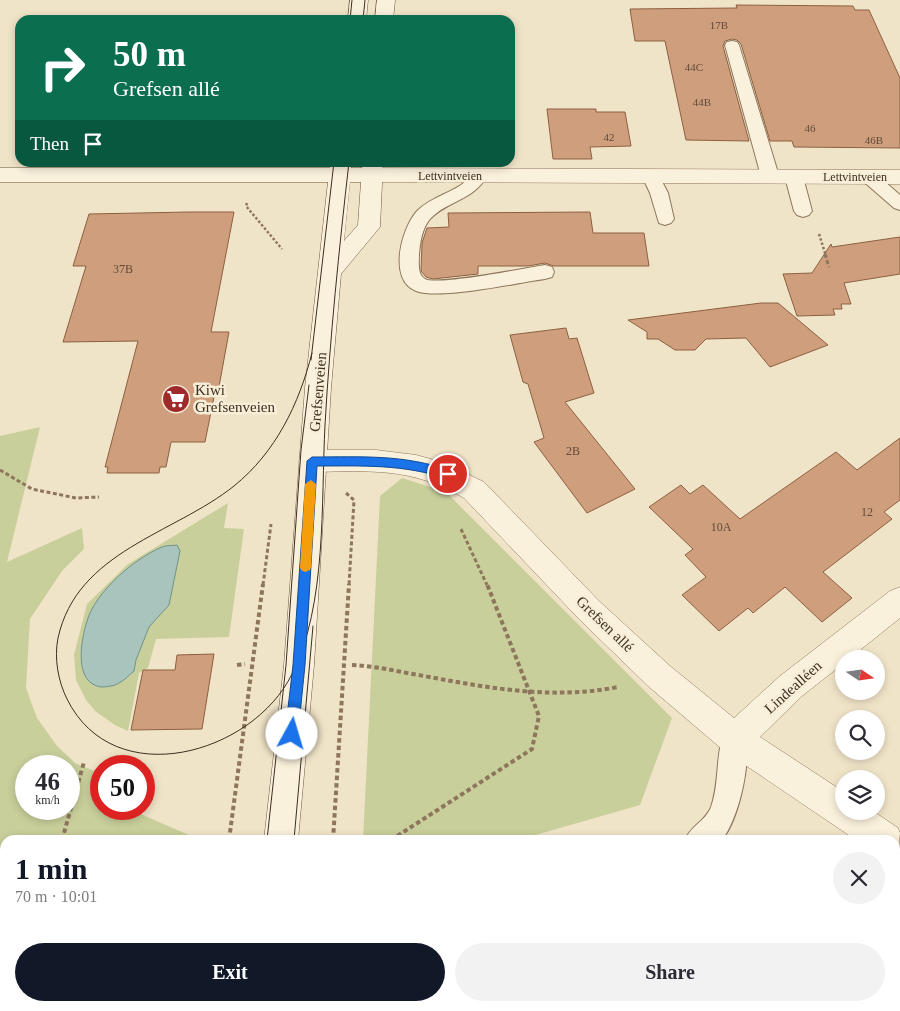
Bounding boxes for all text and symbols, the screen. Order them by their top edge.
house number: 17B [710,19,728,31]
icon: right [30,35,95,100]
text: 50 m [113,35,186,74]
house number: 44C [685,61,703,73]
text: Grefsen allé [113,76,220,101]
house number: 44B [693,96,711,108]
house number: 46 [805,122,816,134]
icon: arrive [79,130,107,158]
house number: 42 [604,131,615,143]
text: Then [30,133,69,154]
house number: 46B [865,134,883,146]
street label: Lettvintveien [418,169,482,183]
street label: Lettvintveien [823,170,887,184]
house number: 37B [113,262,133,276]
street label: Grefsenveien [307,351,329,433]
place label: Kiwi Grefsenveien [195,382,275,415]
supermarket icon: Kiwi Grefsenveien [161,384,191,414]
house number: 2B [566,444,580,458]
pin [427,453,469,495]
icon: arrive [434,460,462,488]
house number: 12 [861,505,873,519]
house number: 10A [711,520,732,534]
street label: Grefsen allé [573,593,637,655]
north arrow [835,650,885,700]
map controls [835,650,885,820]
street label: Lindealléen [761,657,825,717]
position arrow [265,707,317,759]
button: search [835,710,885,760]
speed limit sign: 50 [90,755,155,820]
text: 46 [35,768,60,795]
button: layers [835,770,885,820]
text: km/h [35,793,60,807]
text: 1 min [15,852,88,885]
button: close [833,852,885,904]
text: 70 m · 10:01 [15,888,97,905]
button: Exit [15,943,445,1001]
button: Share [455,943,885,1001]

